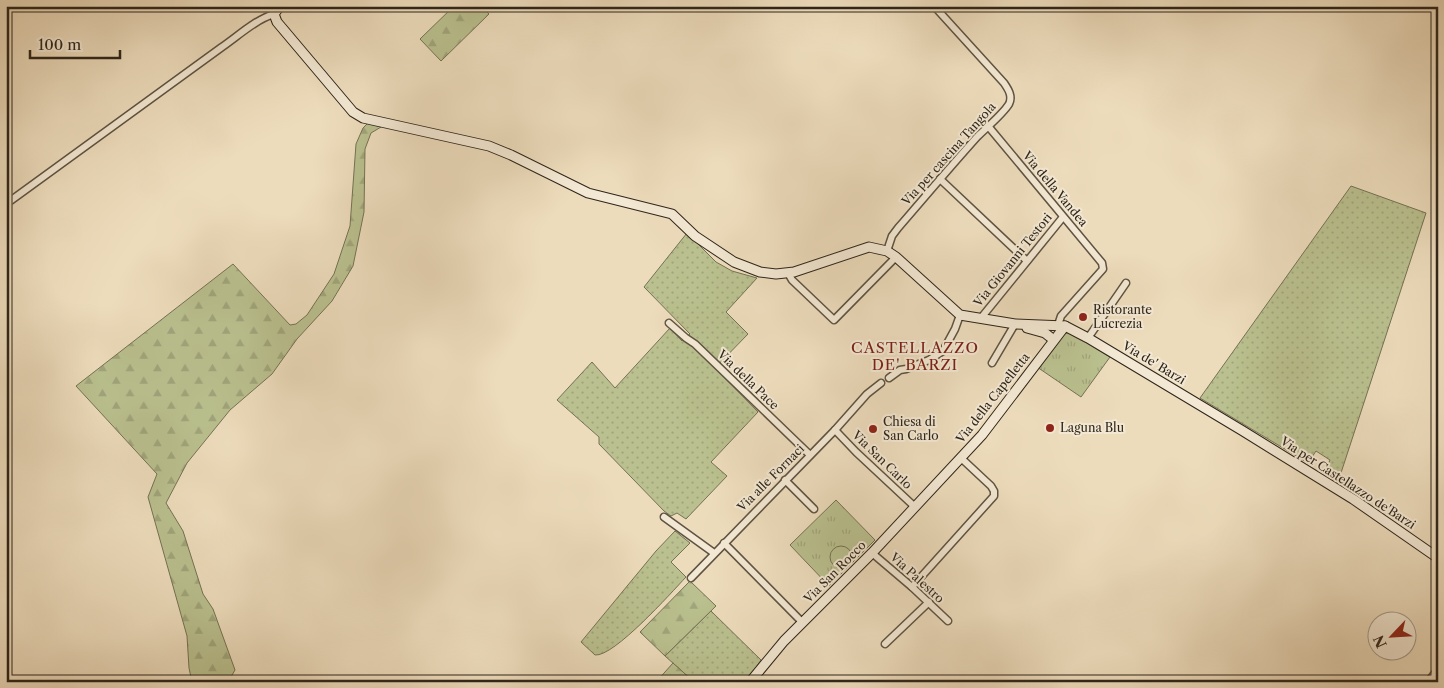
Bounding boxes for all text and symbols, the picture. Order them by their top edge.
scale bar [30,28,120,60]
text: 100 m [38,35,81,54]
street label: Via per cascina Tangola [898,99,999,209]
street label: Via della Vandea [1019,147,1092,230]
street label: Via Giovanni Testori [970,210,1055,310]
place label: Ristorante Lucrezia [1093,302,1152,331]
marker: Ristorante Lucrezia [1077,311,1089,323]
street label: Via de' Barzi [1119,337,1189,387]
district label: CASTELLAZZO DE' BARZI [851,338,979,374]
street label: Via della Pace [714,346,782,413]
street label: Via della Capelletta [952,349,1033,447]
place label: Chiesa di San Carlo [883,414,939,443]
place label: Laguna Blu [1060,420,1125,435]
marker: Laguna Blu [1044,422,1056,434]
marker: Chiesa di San Carlo [867,423,879,435]
street label: Via San Carlo [849,427,915,492]
street label: Via per Castellazzo de'Barzi [1277,433,1419,532]
street label: Via alle Fornaci [733,441,808,515]
street label: Via San Rocco [800,537,869,607]
street label: Via Palestro [886,549,948,606]
north arrow [1366,610,1416,660]
text: N [1369,632,1391,651]

